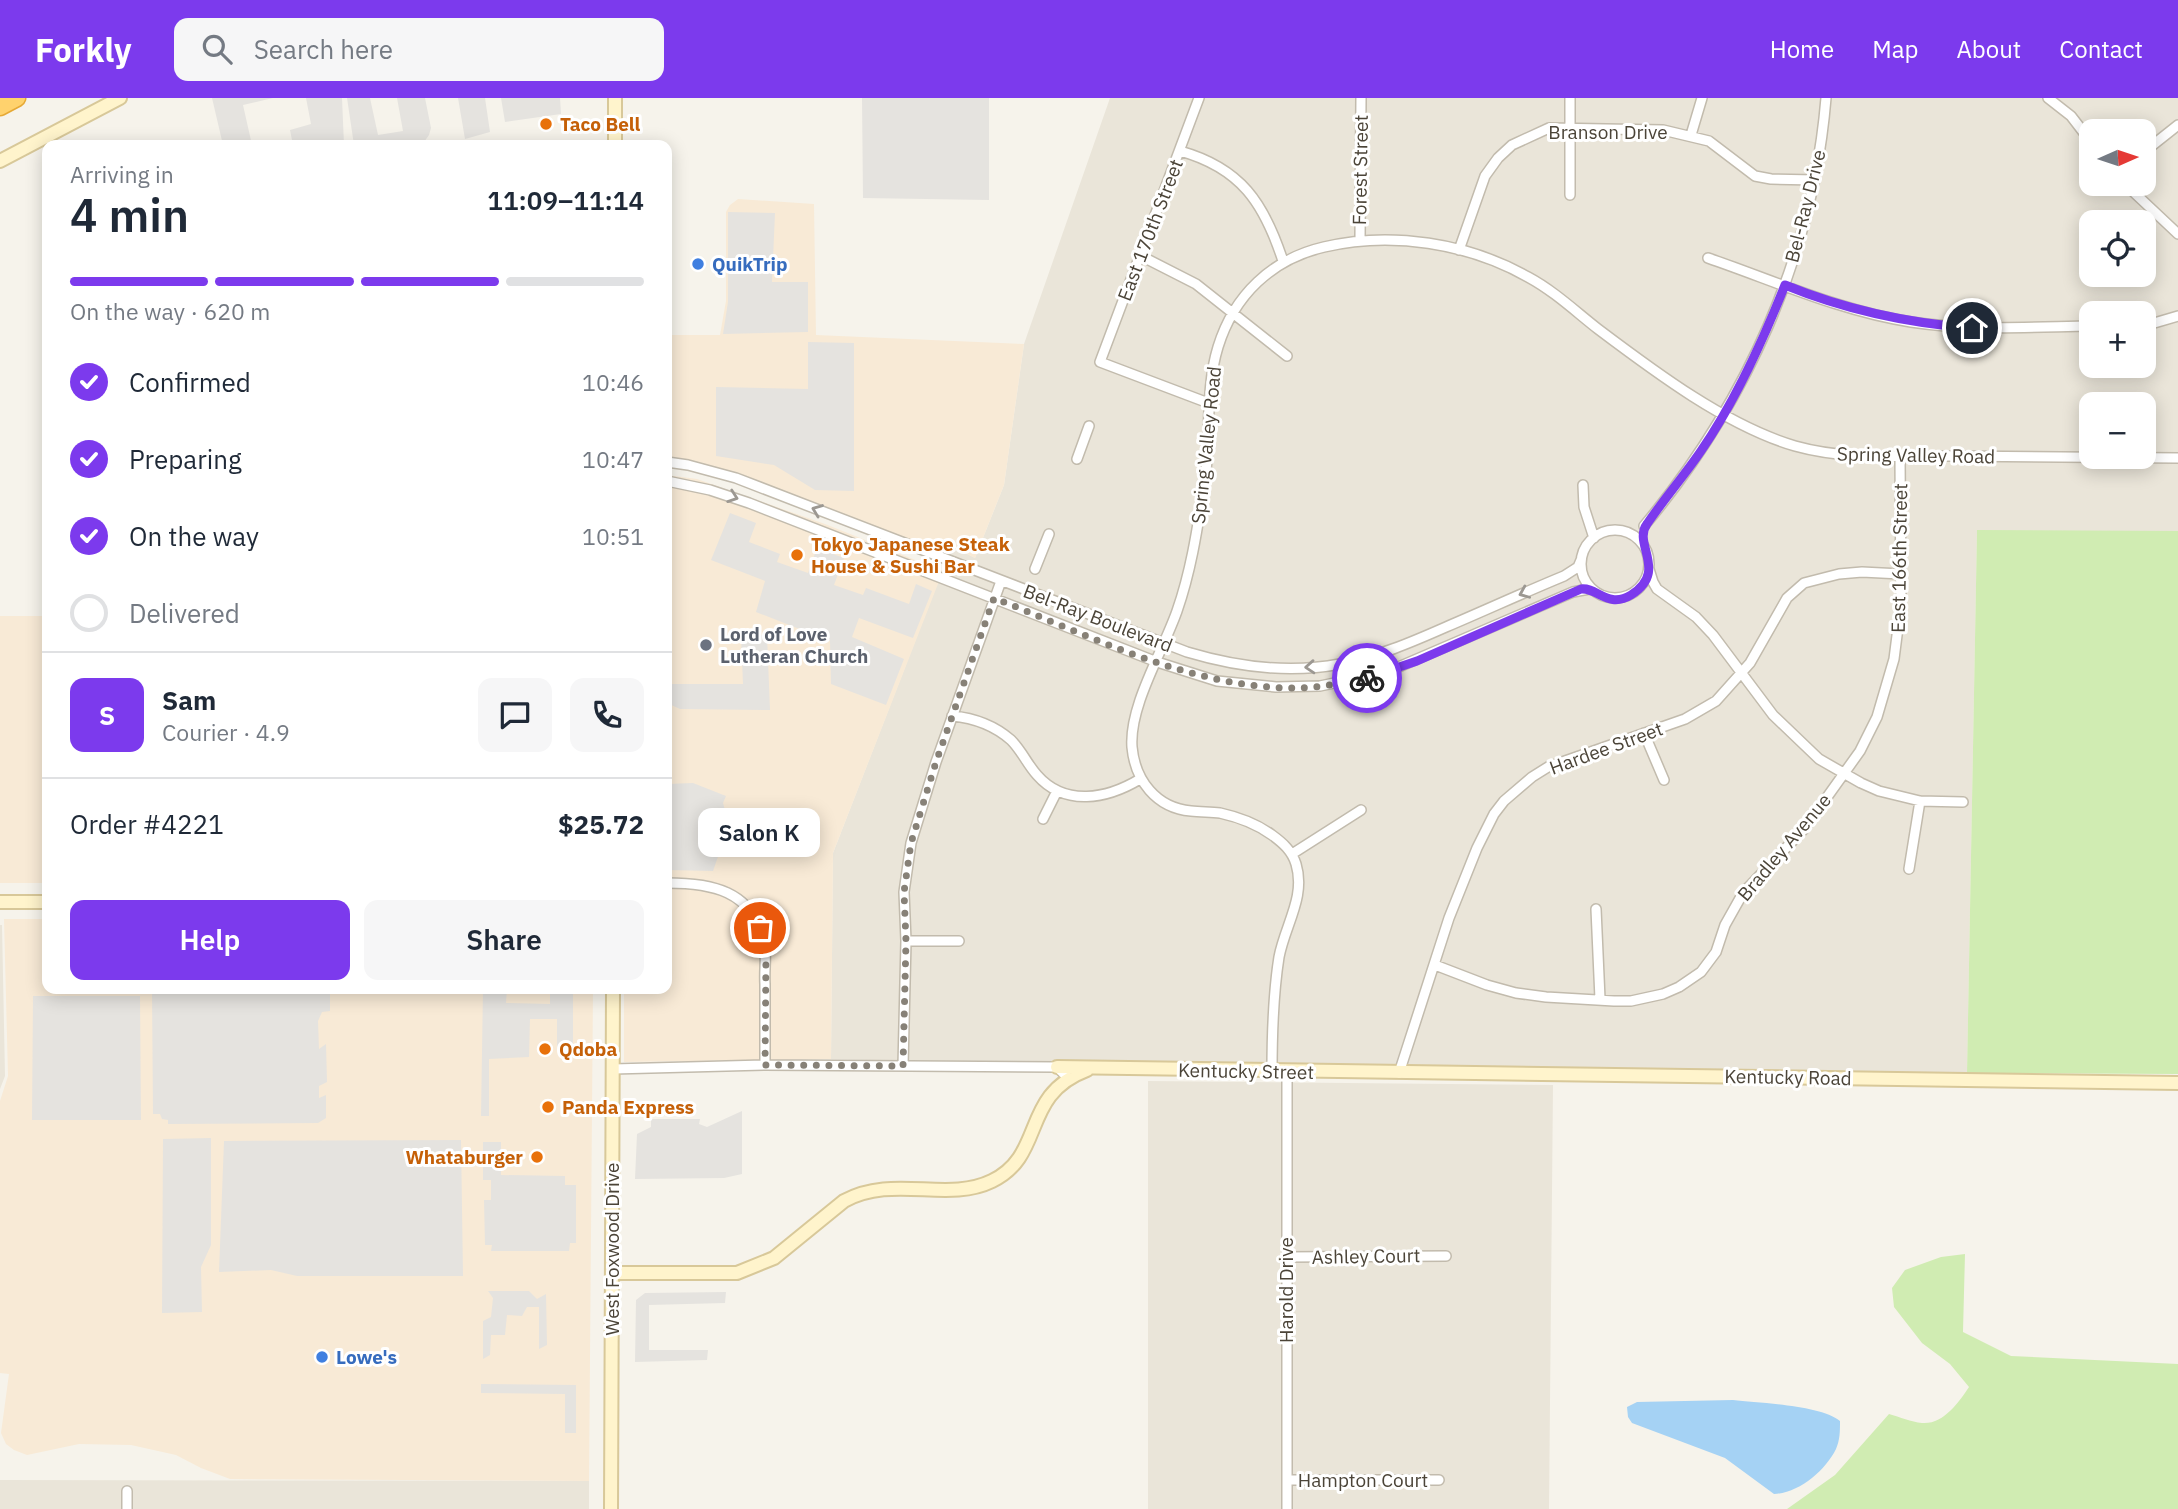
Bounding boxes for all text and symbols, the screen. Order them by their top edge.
search box [174,18,664,81]
text: Forkly [35,28,132,71]
icon: search [198,30,236,68]
text: Search here [254,32,393,66]
text: Home [1770,33,1834,65]
text: Map [1872,33,1918,65]
text: About [1956,33,2021,65]
text: Contact [2059,33,2143,65]
place label: Taco Bell [560,112,640,136]
street label: Forest Street [1347,115,1373,225]
marker: Taco Bell [538,116,554,132]
north arrow [2079,119,2156,196]
map controls [2079,119,2156,469]
street label: Branson Drive [1548,120,1668,144]
street label: Bel-Ray Drive [1779,147,1831,265]
street label: East 170th Street [1112,156,1188,304]
text: Arriving in [70,159,174,189]
text: 11:09–11:14 [487,183,644,217]
text: 4 min [70,185,189,245]
button: locate [2079,210,2156,287]
place label: QuikTrip [712,252,788,276]
marker: QuikTrip [690,256,706,272]
text: On the way · 620 m [70,296,270,326]
pin [1942,298,2002,358]
button: + [2079,301,2156,378]
icon: home [1953,309,1991,347]
icon: check [70,363,108,401]
text: Confirmed [129,365,251,399]
street label: Spring Valley Road [1186,365,1226,525]
text: 10:46 [582,367,644,397]
button: − [2079,392,2156,469]
icon: check [70,440,108,478]
text: Preparing [129,442,242,476]
street label: Spring Valley Road [1837,442,1995,468]
text: 10:47 [582,444,644,474]
street label: East 166th Street [1886,483,1912,633]
one-way arrow [726,489,738,503]
one-way arrow [812,504,824,518]
icon: check [70,517,108,555]
text: On the way [129,519,259,553]
text: 10:51 [582,521,644,551]
place label: Tokyo Japanese Steak House & Sushi Bar [811,532,1010,578]
marker: Tokyo Japanese Steak House & Sushi Bar [789,547,805,563]
street label: Bel-Ray Boulevard [1020,579,1176,657]
one-way arrow [1518,585,1531,599]
text: Delivered [129,596,240,630]
place label: Lord of Love Lutheran Church [720,622,868,668]
marker: Lord of Love Lutheran Church [698,637,714,653]
courier [1332,643,1402,713]
icon: bike [1348,659,1386,697]
one-way arrow [1304,660,1315,675]
button: chat [478,678,552,752]
button: phone [570,678,644,752]
text: Sam [162,683,216,717]
text: S [99,698,115,732]
street label: Hardee Street [1546,716,1666,780]
text: Courier · 4.9 [162,717,290,747]
street label: Bradley Avenue [1732,788,1836,906]
text: Order #4221 [70,807,224,841]
text: $25.72 [558,807,644,841]
callout: Salon K [699,809,821,858]
text: Salon K [718,817,800,847]
pin [730,898,790,958]
button: Help [70,900,350,980]
button: Share [364,900,644,980]
icon: bag [741,909,779,947]
place label: Qdoba [559,1037,617,1061]
marker: Qdoba [537,1041,553,1057]
street label: Kentucky Street [1178,1058,1314,1084]
street label: Kentucky Road [1724,1064,1852,1090]
place label: Panda Express [562,1095,694,1119]
marker: Panda Express [540,1099,556,1115]
place label: Whataburger [405,1145,523,1169]
marker: Whataburger [529,1149,545,1165]
street label: West Foxwood Drive [600,1163,624,1335]
street label: Harold Drive [1274,1237,1298,1343]
street label: Ashley Court [1311,1243,1421,1269]
place label: Lowe's [336,1345,397,1369]
marker: Lowe's [314,1349,330,1365]
street label: Hampton Court [1298,1468,1428,1492]

